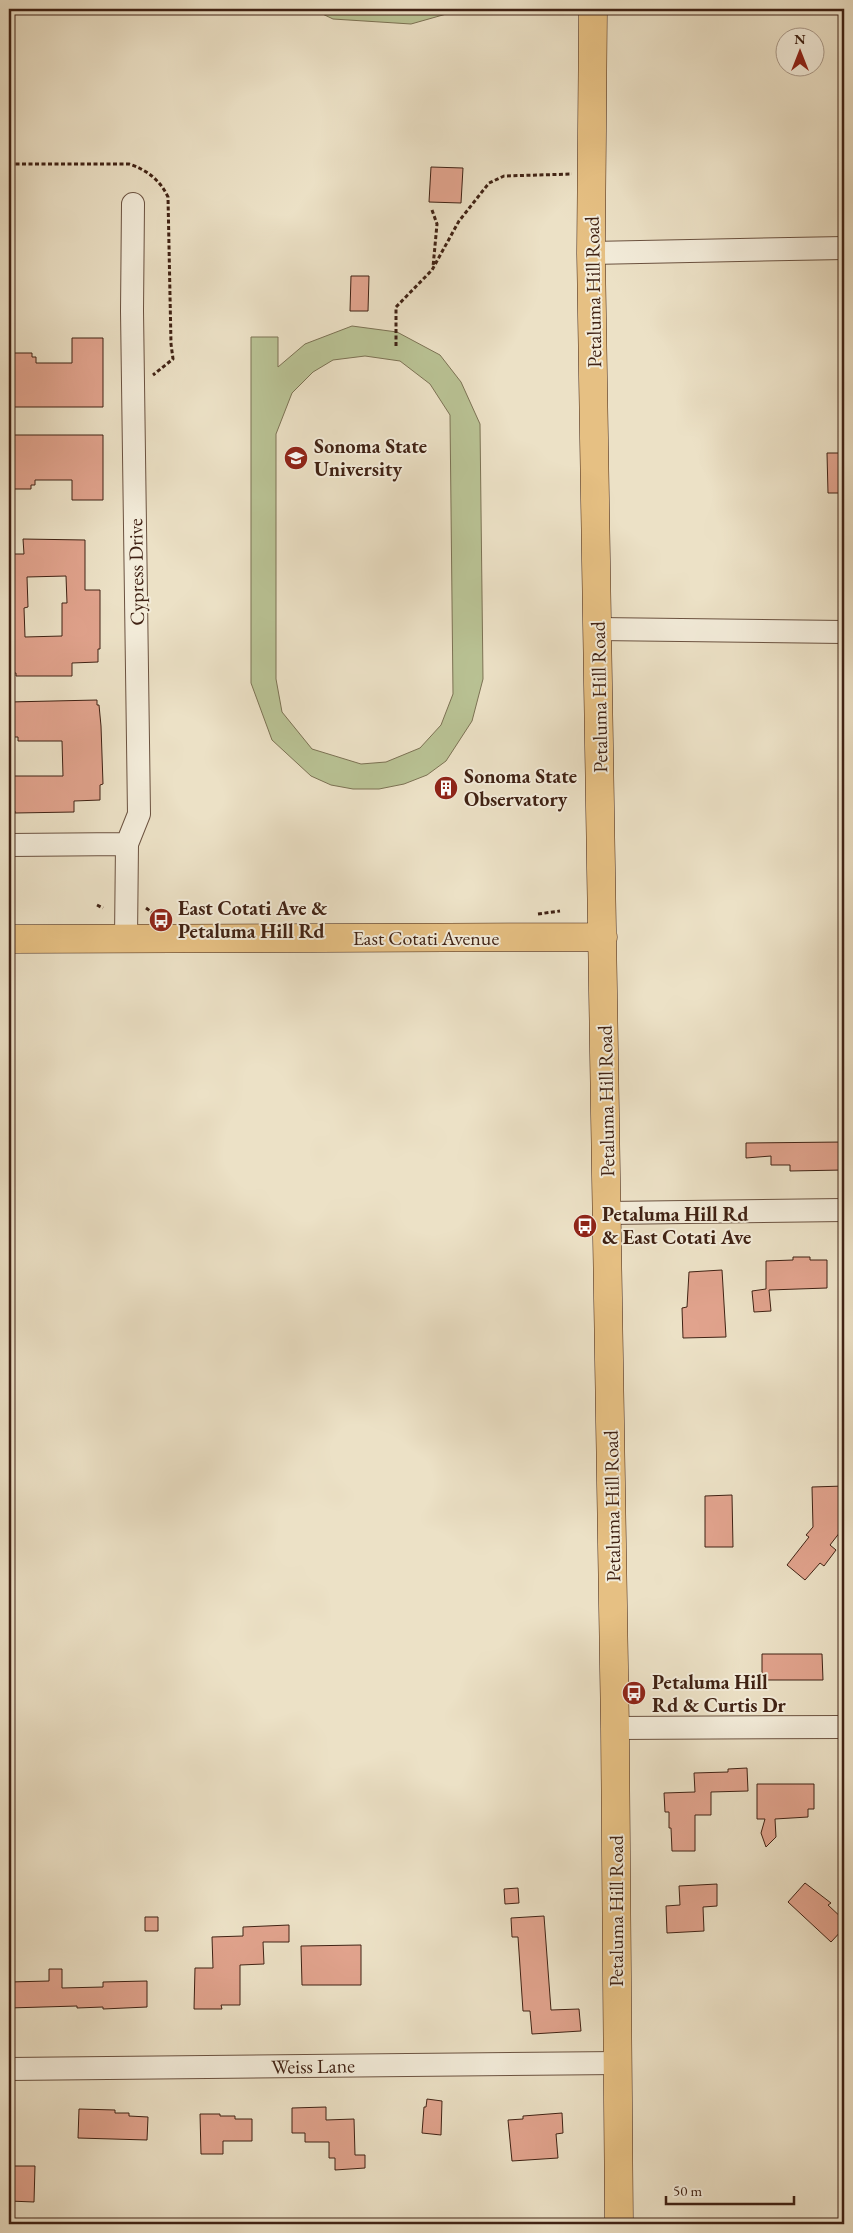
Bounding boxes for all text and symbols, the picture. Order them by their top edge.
north arrow [776,28,826,78]
text: N [794,30,806,48]
street label: Petaluma Hill Road [579,215,607,368]
place label: Sonoma State University [314,433,427,482]
school or university icon: Sonoma State University [283,445,309,471]
street label: Cypress Drive [122,518,150,626]
street label: Petaluma Hill Road [585,620,613,773]
place label: Sonoma State Observatory [464,763,577,812]
building icon: Sonoma State Observatory [433,775,459,801]
place label: East Cotati Ave & Petaluma Hill Rd [178,895,327,944]
bus stop icon: East Cotati Ave & Petaluma Hill Rd [148,907,174,933]
street label: East Cotati Avenue [353,925,499,951]
street label: Petaluma Hill Road [592,1024,620,1177]
place label: Petaluma Hill Rd & East Cotati Ave [602,1201,751,1250]
bus stop icon: Petaluma Hill Rd & East Cotati Ave [572,1213,598,1239]
street label: Petaluma Hill Road [598,1429,626,1582]
place label: Petaluma Hill Rd & Curtis Dr [652,1669,787,1718]
bus stop icon: Petaluma Hill Rd & Curtis Dr [621,1680,647,1706]
street label: Petaluma Hill Road [603,1834,629,1987]
street label: Weiss Lane [271,2052,355,2080]
scale bar [666,2173,793,2205]
text: 50 m [673,2181,702,2200]

